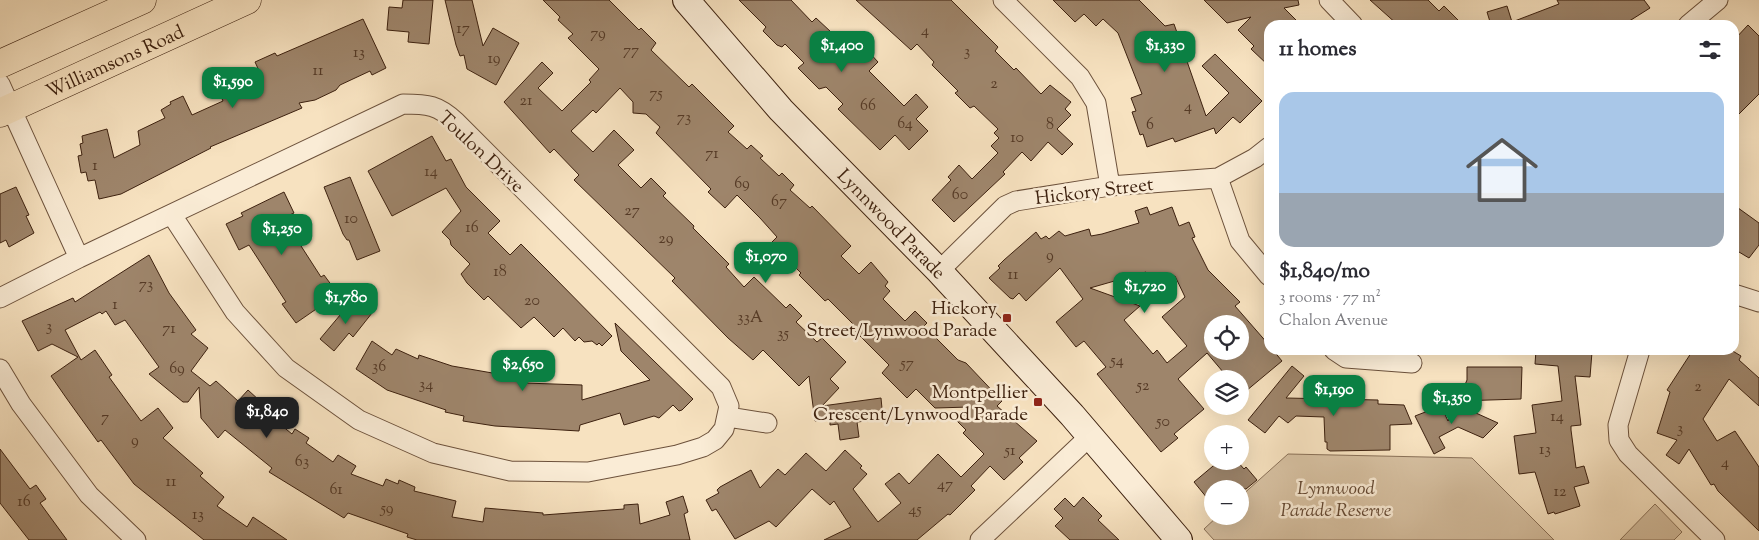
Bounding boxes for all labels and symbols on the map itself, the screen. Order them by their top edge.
house number: 17 [456,18,470,41]
street label: Williamsons Road [42,19,189,106]
house number: 4 [921,20,929,43]
house number: 79 [590,23,606,46]
pin: $1,400 [801,30,883,73]
pin: $1,330 [1124,30,1206,73]
house number: 77 [623,40,639,63]
house number: 3 [964,41,970,64]
house number: 13 [353,42,365,65]
house number: 19 [487,48,501,71]
house number: 11 [313,60,324,83]
pin: $1,590 [192,66,274,109]
house number: 2 [990,73,998,96]
house number: 75 [649,83,663,106]
house number: 21 [520,90,533,113]
house number: 66 [860,95,876,118]
house number: 4 [1184,96,1192,119]
street label: Toulon Drive [431,106,530,200]
house number: 73 [677,107,691,130]
house number: 64 [897,113,913,136]
house number: 8 [1046,114,1054,137]
house number: 6 [1146,114,1154,137]
house number: 10 [1010,127,1024,150]
house number: 71 [705,143,719,166]
house number: 1 [92,155,98,178]
house number: 14 [424,161,438,184]
street label: Lynnwood Parade [830,164,951,286]
street label: Hickory Street [1034,172,1155,213]
house number: 69 [734,173,750,196]
house number: 60 [952,184,968,207]
house number: 67 [771,191,787,214]
house number: 27 [624,200,640,223]
house number: 10 [344,208,358,231]
pin: $1,250 [241,214,323,256]
house number: 16 [465,217,479,240]
house number: 29 [658,228,674,251]
pin: $1,070 [725,242,807,284]
house number: 9 [1046,245,1054,268]
house number: 18 [493,261,507,284]
house number: 11 [1008,264,1019,287]
pin: $1,720 [1104,272,1186,314]
house number: 73 [139,274,153,297]
pin: $1,780 [305,282,387,325]
house number: 20 [524,290,540,313]
house number: 1 [112,294,118,317]
place label: Hickory Street/Lynwood Parade [806,296,998,345]
house number: 33A [737,307,763,330]
marker: Hickory Street/Lynwood Parade [1001,312,1013,324]
house number: 3 [46,316,52,339]
house number: 71 [162,318,176,341]
house number: 35 [777,323,789,346]
pin: $2,650 [482,350,564,392]
house number: 54 [1109,350,1124,373]
house number: 57 [899,353,914,376]
house number: 36 [372,356,386,379]
house number: 69 [169,358,185,381]
house number: 34 [419,374,433,397]
pin: $1,190 [1293,374,1375,417]
house number: 52 [1136,375,1150,398]
house number: 2 [1694,376,1702,399]
place label: Montpellier Crescent/Lynwood Parade [813,380,1028,429]
pin: $1,350 [1411,382,1493,425]
pin: $1,840 [226,396,308,439]
marker: Montpellier Crescent/Lynwood Parade [1032,396,1044,408]
house number: 14 [1550,406,1564,429]
house number: 7 [101,407,109,430]
house number: 50 [1155,411,1170,434]
house number: 3 [1677,418,1683,441]
house number: 9 [131,430,139,453]
house number: 13 [1539,439,1551,462]
house number: 51 [1004,440,1016,463]
house number: 63 [295,451,309,474]
house number: 4 [1721,452,1729,475]
house number: 11 [166,471,177,494]
house number: 47 [937,474,953,497]
park label: Lynnwood Parade Reserve [1281,476,1392,525]
house number: 61 [329,479,343,502]
house number: 12 [1554,481,1567,504]
house number: 16 [17,491,31,514]
house number: 59 [379,498,394,521]
house number: 45 [908,499,922,522]
house number: 13 [192,504,204,527]

